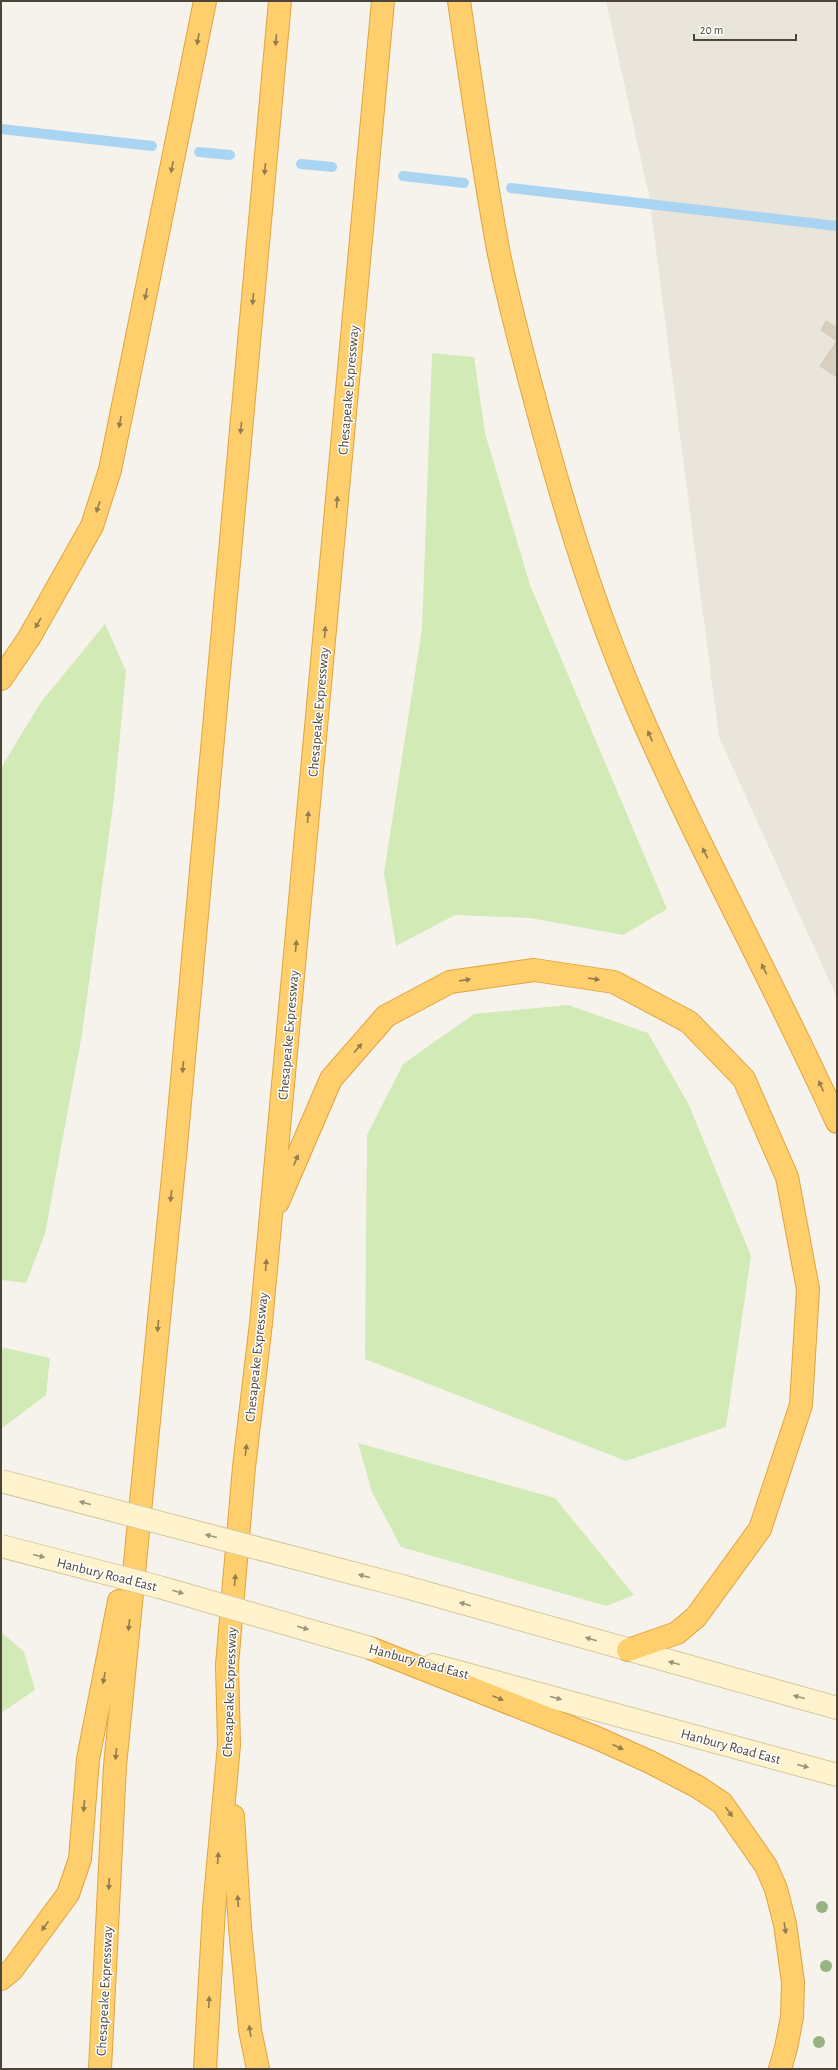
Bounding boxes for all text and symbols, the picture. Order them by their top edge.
scale bar [694,16,796,42]
text: 20 m [700,24,723,36]
one-way arrow [194,33,200,45]
one-way arrow [273,34,280,46]
one-way arrow [169,161,175,173]
one-way arrow [261,163,268,175]
one-way arrow [143,288,149,300]
one-way arrow [250,293,256,305]
street label: Chesapeake Expressway [336,325,362,456]
one-way arrow [117,415,123,428]
one-way arrow [238,422,245,434]
one-way arrow [334,496,341,508]
one-way arrow [95,502,101,514]
one-way arrow [35,617,42,628]
one-way arrow [322,626,329,638]
street label: Chesapeake Expressway [306,647,332,778]
one-way arrow [647,730,653,741]
one-way arrow [305,811,311,823]
one-way arrow [702,848,708,859]
one-way arrow [293,940,299,952]
one-way arrow [761,964,767,975]
street label: Chesapeake Expressway [276,970,302,1101]
one-way arrow [588,976,600,982]
one-way arrow [459,977,471,983]
one-way arrow [354,1042,363,1053]
one-way arrow [180,1061,187,1073]
one-way arrow [818,1081,824,1092]
one-way arrow [294,1154,300,1166]
one-way arrow [168,1190,174,1202]
one-way arrow [263,1259,269,1271]
street label: Chesapeake Expressway [243,1292,271,1423]
one-way arrow [155,1320,161,1332]
one-way arrow [243,1444,249,1456]
one-way arrow [79,1500,92,1506]
one-way arrow [205,1533,217,1539]
one-way arrow [33,1553,45,1559]
street label: Hanbury Road East [55,1556,159,1594]
one-way arrow [358,1573,370,1579]
one-way arrow [231,1574,238,1586]
one-way arrow [172,1589,184,1595]
one-way arrow [459,1601,471,1607]
one-way arrow [126,1619,132,1631]
one-way arrow [297,1625,309,1631]
street label: Chesapeake Expressway [221,1627,239,1757]
one-way arrow [584,1636,596,1642]
street label: Hanbury Road East [367,1642,471,1682]
one-way arrow [668,1659,680,1665]
one-way arrow [101,1671,107,1684]
one-way arrow [793,1694,805,1700]
one-way arrow [492,1696,504,1702]
one-way arrow [550,1696,563,1702]
street label: Hanbury Road East [679,1727,783,1767]
one-way arrow [612,1744,624,1750]
one-way arrow [113,1748,119,1760]
one-way arrow [798,1763,810,1769]
one-way arrow [81,1800,88,1812]
one-way arrow [725,1807,733,1818]
one-way arrow [215,1852,222,1864]
one-way arrow [105,1878,112,1890]
one-way arrow [235,1895,242,1907]
one-way arrow [41,1921,49,1932]
one-way arrow [782,1921,788,1934]
street label: Chesapeake Expressway [95,1926,115,2056]
one-way arrow [205,1996,212,2008]
one-way arrow [247,2025,253,2037]

